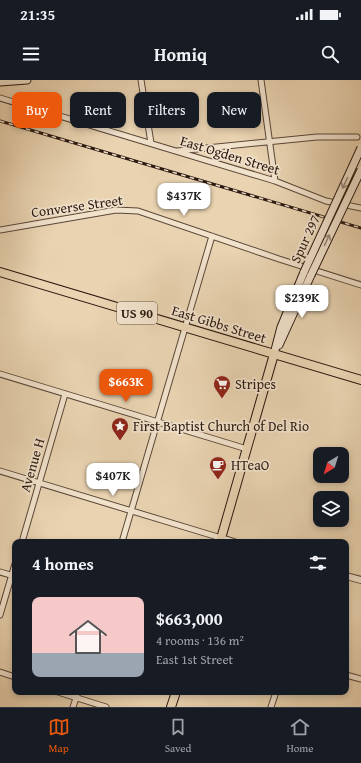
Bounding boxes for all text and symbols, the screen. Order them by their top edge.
text: 21:35 [20,4,55,25]
text: Homiq [154,41,207,68]
icon: menu [20,43,42,65]
icon: search [319,43,341,65]
chip: Buy [12,92,62,128]
chip: Rent [70,92,126,128]
chip: Filters [134,92,199,128]
chip: New [207,92,261,128]
street label: East Ogden Street [178,130,282,180]
one-way arrow [341,177,348,189]
pin: $437K [156,183,212,217]
text: $437K [166,186,202,205]
street label: Converse Street [30,190,124,222]
street label: Spur 297 [285,211,325,266]
one-way arrow [324,234,332,246]
pin: $239K [274,285,330,319]
text: $239K [284,288,320,307]
street label: East Gibbs Street [169,300,269,348]
road number: US 90 [117,302,157,324]
pin: $663K [98,369,154,403]
text: $663K [108,372,144,391]
supermarket icon: Stripes [212,374,232,399]
place label: Stripes [235,374,276,394]
place icon: First Baptist Church of Del Rio [110,416,130,441]
place label: First Baptist Church of Del Rio [133,416,309,436]
street label: Avenue H [15,436,49,494]
north arrow [313,447,349,483]
map controls [313,447,349,527]
cafe icon: HTeaO [208,455,228,480]
place label: HTeaO [231,455,269,475]
pin: $407K [85,463,141,497]
text: $407K [95,466,131,485]
button: layers [313,491,349,527]
text: 4 homes [32,551,94,576]
icon: filters [307,552,329,574]
text: $663,000 [156,606,222,631]
icon: home [64,613,112,661]
text: 4 rooms · 136 m² [156,631,244,650]
text: East 1st Street [156,650,233,669]
tab: Map [48,716,70,756]
tab: Saved [165,716,191,756]
tab: Home [286,716,313,756]

